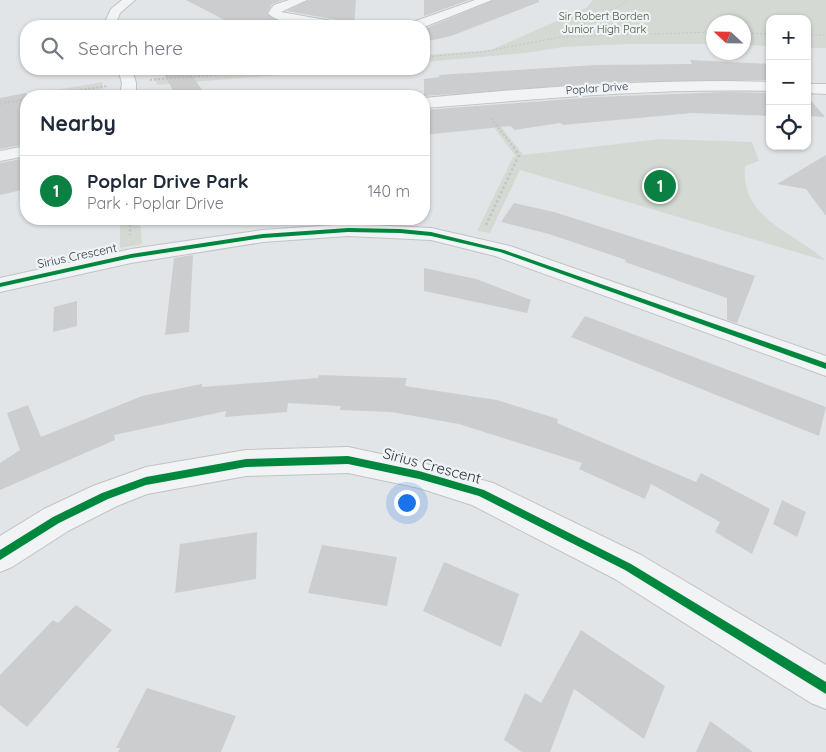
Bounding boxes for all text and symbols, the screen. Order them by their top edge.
park label: Sir Robert Borden Junior High Park [559,9,649,36]
north arrow [706,15,751,60]
map controls [766,15,811,150]
button: + [766,15,811,60]
search box [20,20,430,75]
icon: search [38,34,66,62]
text: Search here [78,36,183,60]
button: − [766,60,811,105]
street label: Poplar Drive [565,79,629,97]
button: locate [766,105,811,150]
text: Nearby [40,110,116,136]
pin: 1 [644,167,676,205]
text: Poplar Drive Park [87,169,248,193]
text: 1 [53,181,59,201]
text: 140 m [367,181,410,201]
text: Park · Poplar Drive [87,193,224,213]
street label: Sirius Crescent [36,240,118,271]
street label: Sirius Crescent [381,443,483,488]
your location [394,490,420,516]

